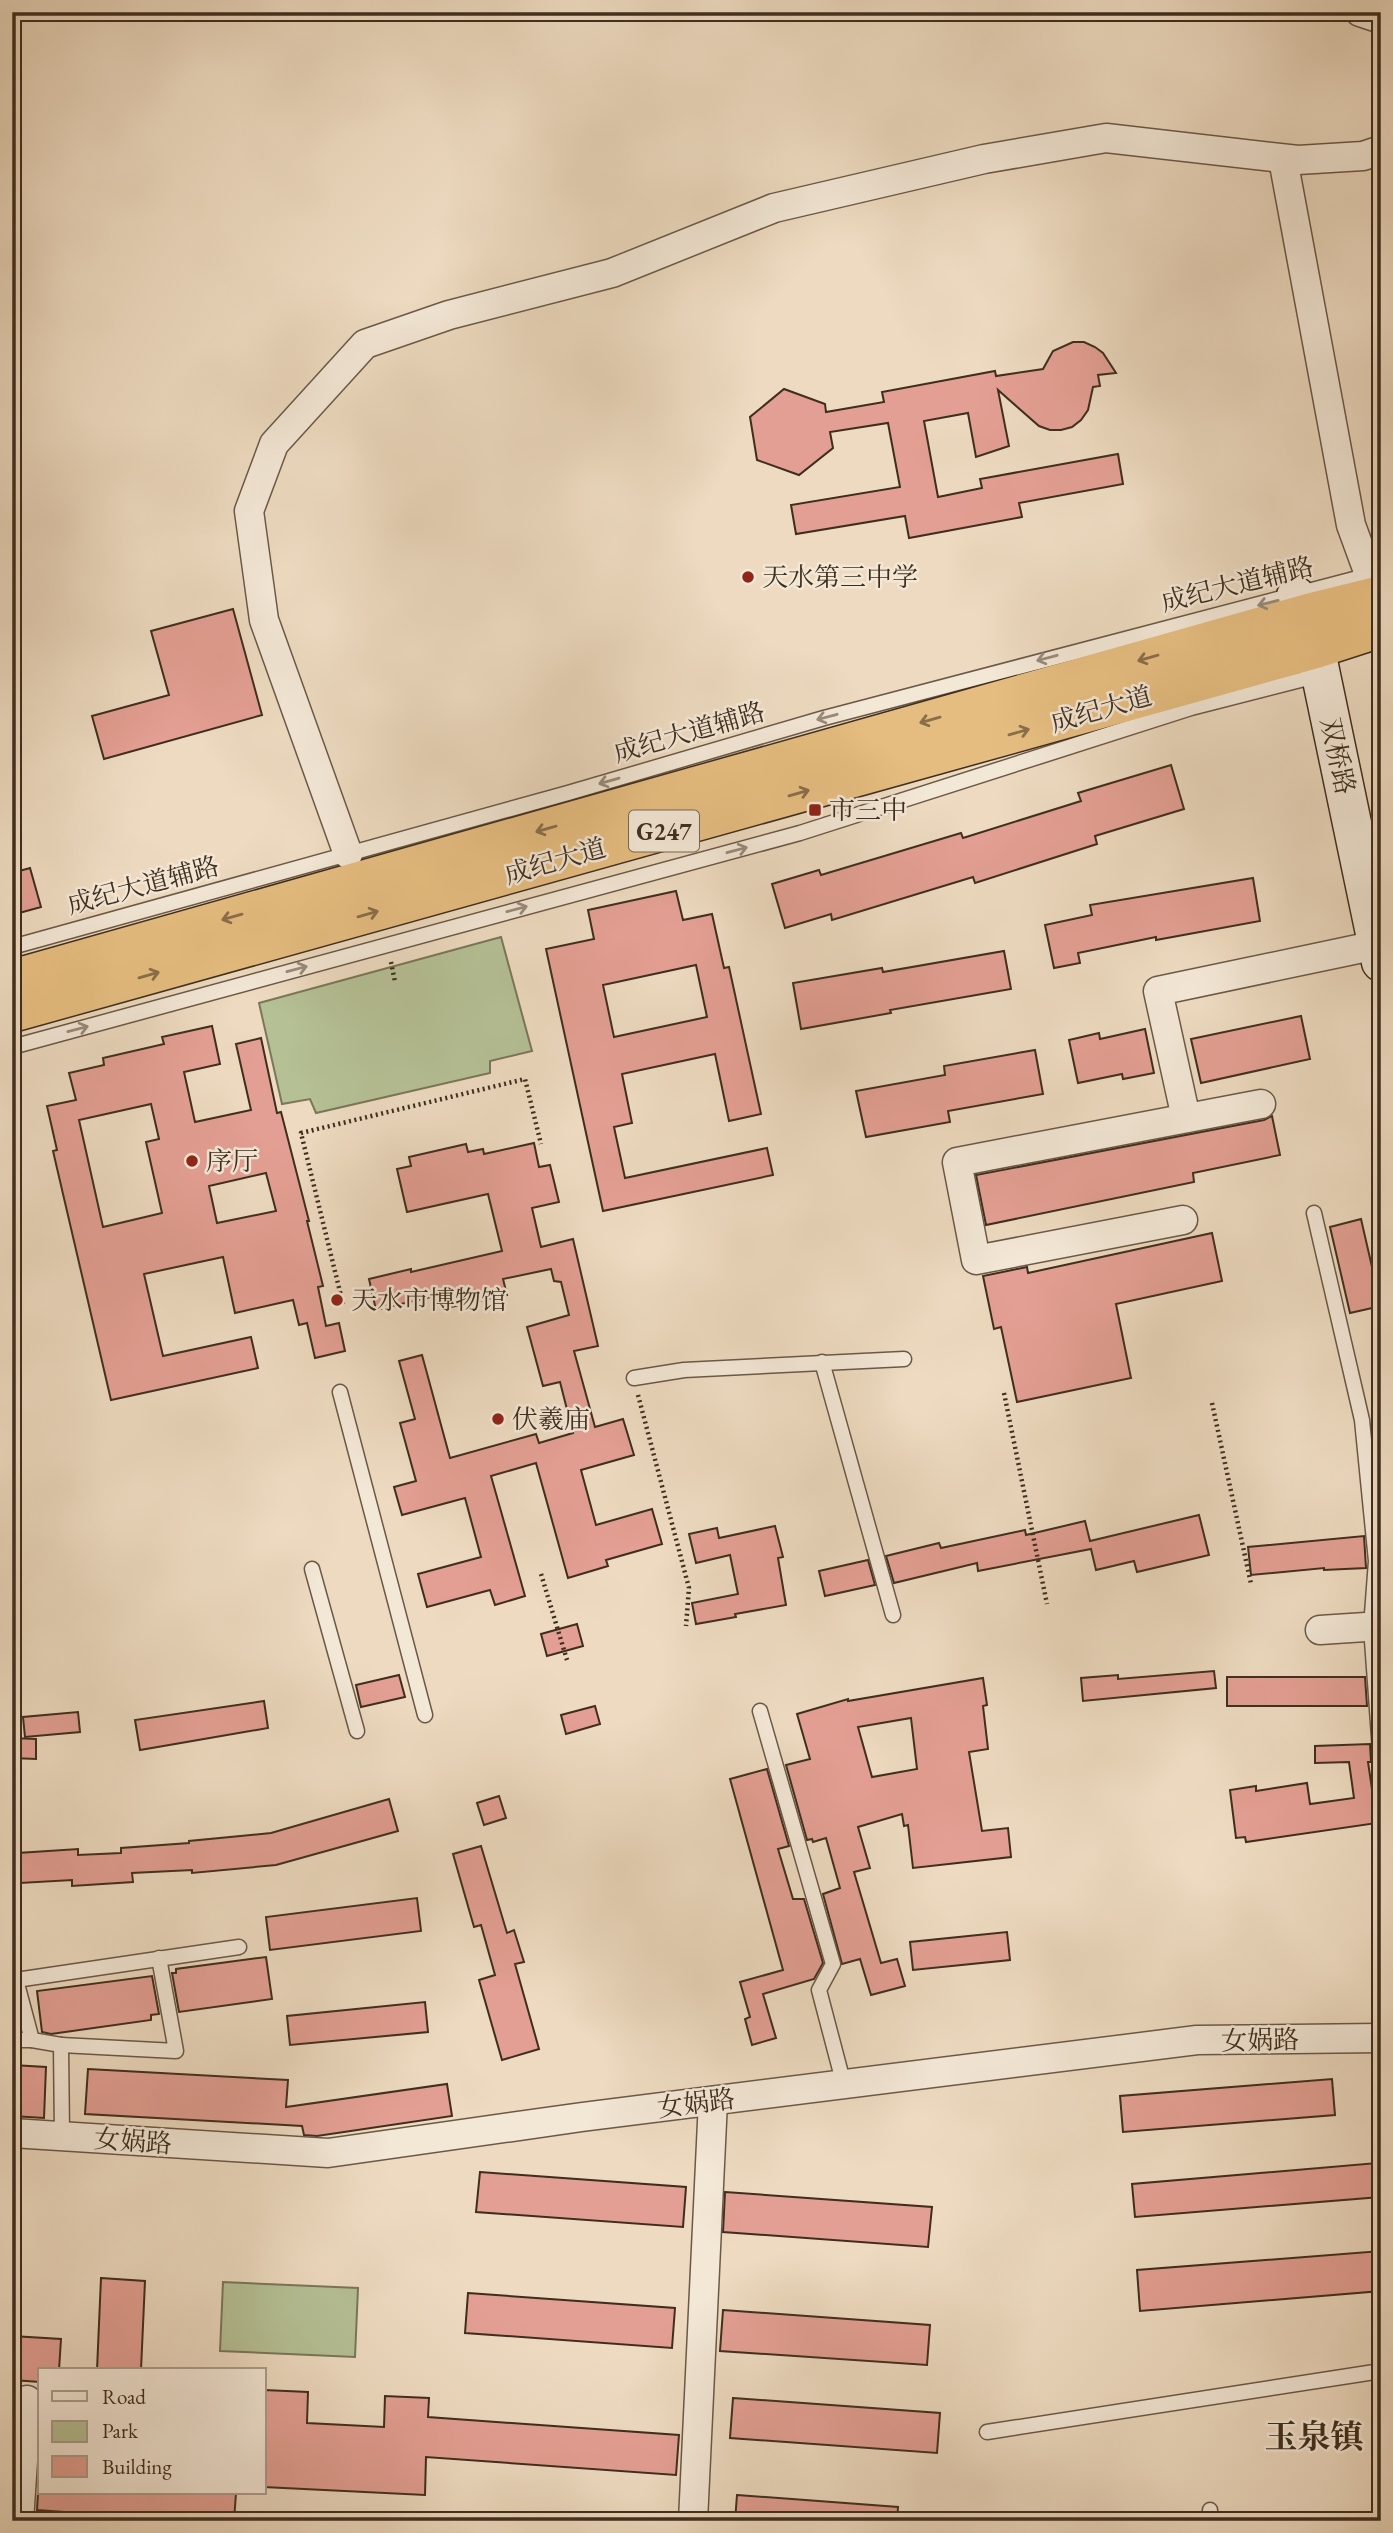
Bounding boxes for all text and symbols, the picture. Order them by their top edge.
street label: 成纪大道辅路 [1157,549,1317,619]
place label: 天水第三中学 [762,560,918,594]
marker: 天水第三中学 [740,569,756,585]
one-way arrow [1257,596,1280,610]
one-way arrow [1036,652,1059,665]
one-way arrow [1138,653,1160,666]
street label: 成纪大道 [1046,678,1156,740]
street label: 成纪大道辅路 [609,694,769,770]
one-way arrow [817,711,839,724]
street label: 双桥路 [1313,714,1363,798]
one-way arrow [919,715,941,728]
one-way arrow [1007,725,1029,738]
one-way arrow [598,776,620,789]
one-way arrow [788,786,810,799]
place label: 市三中 [829,793,907,827]
marker: 市三中 [807,802,823,818]
road number: G247 [629,810,699,852]
one-way arrow [535,823,557,836]
street label: 成纪大道 [500,830,610,892]
one-way arrow [725,842,747,855]
street label: 成纪大道辅路 [63,848,223,922]
one-way arrow [505,902,528,915]
one-way arrow [357,906,379,919]
one-way arrow [221,911,244,924]
one-way arrow [286,962,308,975]
one-way arrow [138,967,160,980]
one-way arrow [67,1021,89,1034]
place label: 序厅 [206,1144,258,1178]
marker: 序厅 [184,1153,200,1169]
place label: 天水市博物馆 [351,1283,507,1317]
marker: 天水市博物馆 [329,1292,345,1308]
place label: 伏羲庙 [512,1402,590,1436]
marker: 伏羲庙 [490,1411,506,1427]
street label: 女娲路 [1221,2022,1299,2058]
street label: 女娲路 [655,2081,737,2125]
street label: 女娲路 [93,2121,173,2161]
legend [38,2368,266,2494]
text: Road [102,2383,146,2410]
district label: 玉泉镇 [1265,2415,1364,2458]
text: Park [102,2417,139,2444]
text: Building [102,2453,172,2480]

